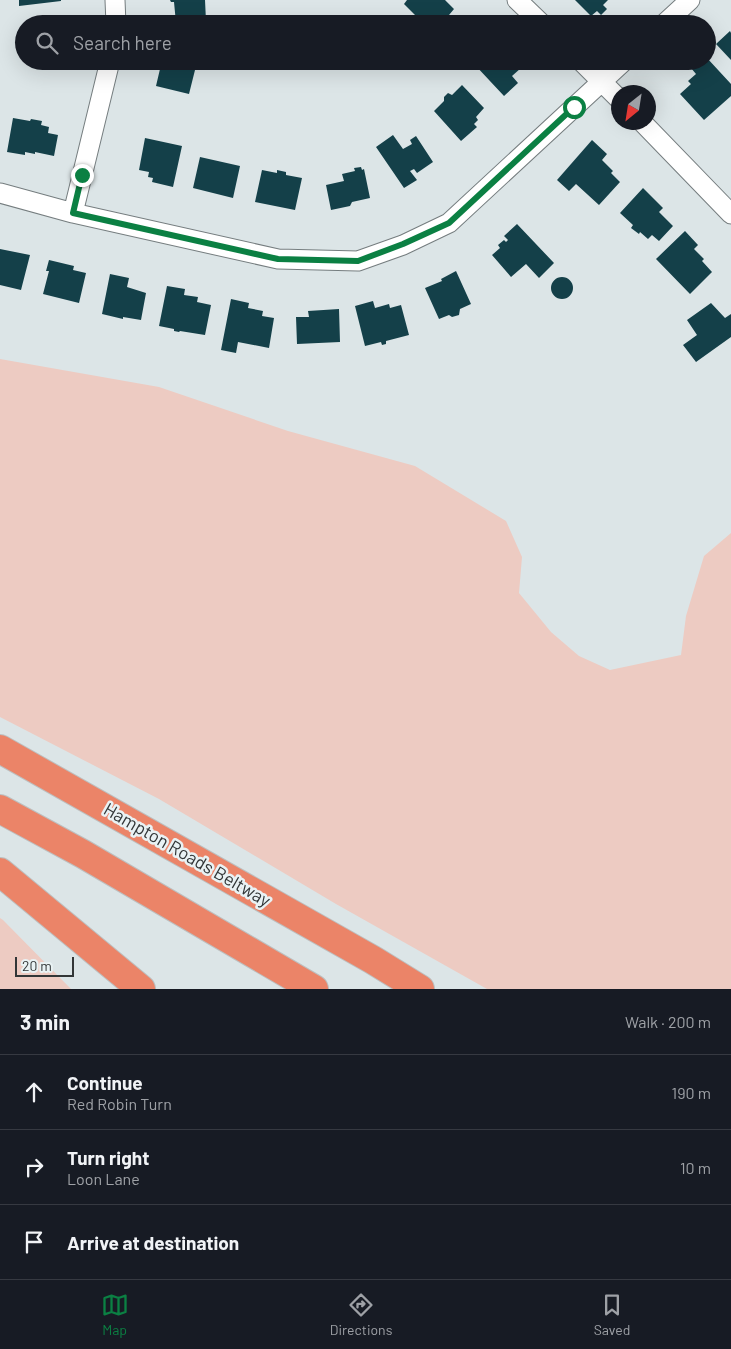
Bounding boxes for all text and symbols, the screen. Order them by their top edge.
search box [15,15,716,70]
icon: search [33,29,61,57]
text: Search here [73,31,172,54]
north arrow [611,85,656,130]
route start [563,96,586,119]
route end [71,164,94,187]
street label: Hampton Roads Beltway [100,797,275,911]
scale bar [15,954,74,977]
text: 20 m [22,957,52,974]
text: 3 min [20,1009,70,1034]
text: Walk · 200 m [625,1012,711,1031]
text: Continue [67,1071,143,1094]
icon: ahead [20,1078,48,1106]
text: 190 m [672,1083,711,1102]
text: Red Robin Turn [67,1094,172,1113]
text: Turn right [67,1146,149,1169]
icon: right [20,1153,48,1181]
text: 10 m [680,1158,711,1177]
text: Loon Lane [67,1169,140,1188]
icon: arrive [20,1228,48,1256]
text: Arrive at destination [67,1231,239,1254]
tab: Map [101,1291,129,1338]
tab: Directions [330,1291,392,1338]
tab: Saved [594,1291,630,1338]

